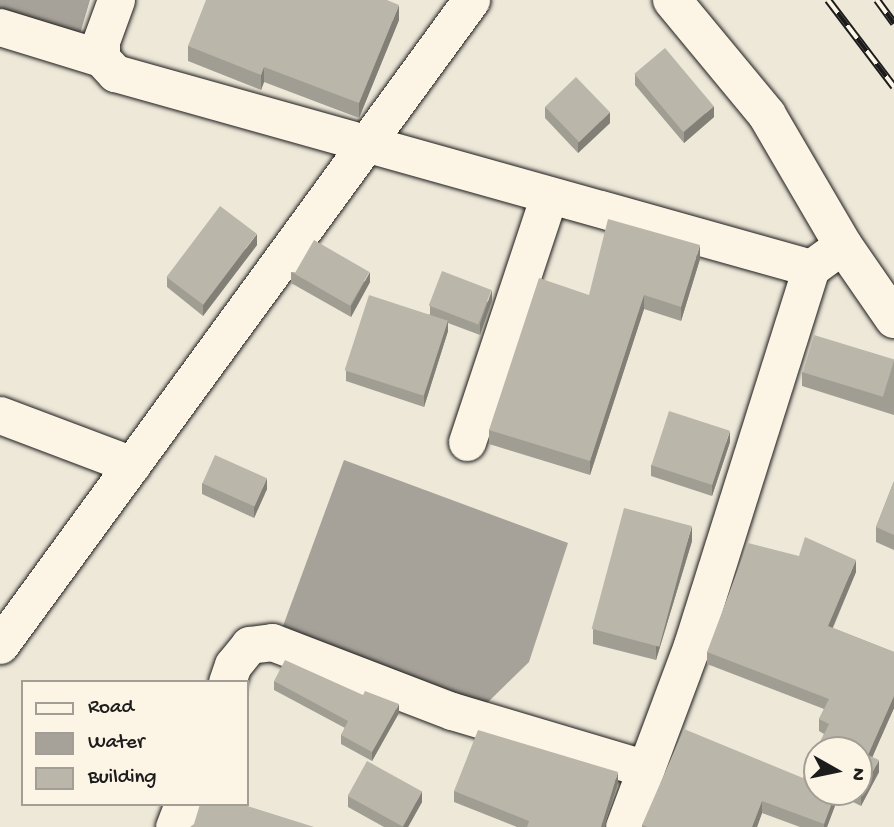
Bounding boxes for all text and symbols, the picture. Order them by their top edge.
legend [21,680,248,806]
text: Road [88,696,134,721]
text: Water [88,731,144,756]
north arrow [803,736,873,806]
text: Building [88,766,157,791]
text: N [845,766,870,782]

